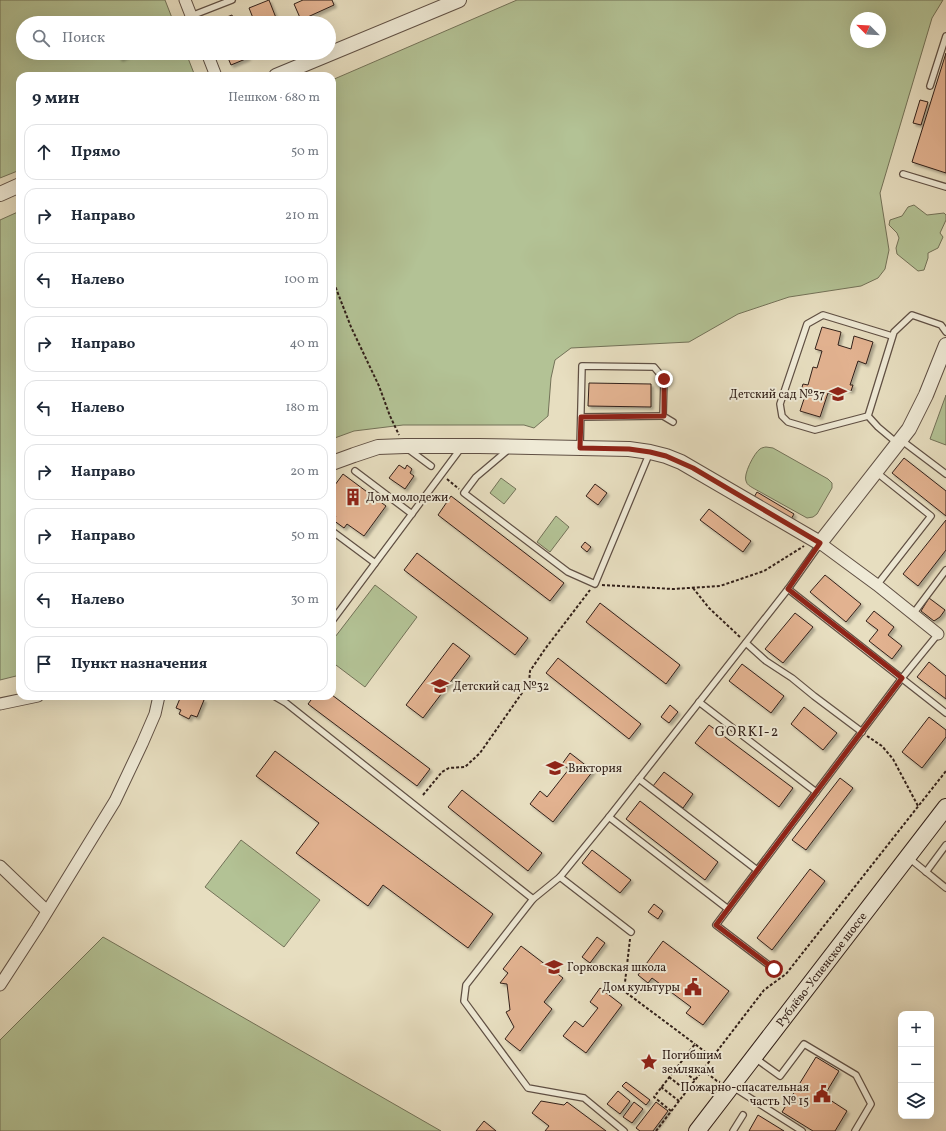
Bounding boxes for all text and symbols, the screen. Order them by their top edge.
north arrow [850,12,886,48]
search box [16,16,336,60]
icon: search [30,27,52,49]
text: Поиск [62,28,105,49]
text: 9 мин [32,87,80,110]
text: Пешком · 680 m [228,89,320,107]
icon: ahead [33,141,55,163]
text: Прямо [71,142,120,163]
text: 50 m [291,143,319,161]
icon: right [33,205,55,227]
text: Направо [71,206,135,227]
text: 210 m [285,207,319,225]
icon: left [33,269,55,291]
text: Налево [71,270,125,291]
text: 100 m [284,271,319,289]
icon: right [33,333,55,355]
text: Направо [71,334,135,355]
text: 40 m [290,335,319,353]
route end [655,370,673,388]
school or university icon: Детский сад №37 [828,384,848,404]
place label: Детский сад №37 [729,387,825,403]
icon: left [33,397,55,419]
text: Налево [71,398,125,419]
text: 180 m [285,399,319,417]
icon: right [33,461,55,483]
text: Направо [71,462,135,483]
text: 20 m [290,463,319,481]
building icon: Дом молодежи [343,487,363,507]
place label: Дом молодежи [366,490,448,506]
icon: right [33,525,55,547]
text: Направо [71,526,135,547]
text: 50 m [291,527,319,545]
icon: left [33,589,55,611]
text: Налево [71,590,125,611]
text: 30 m [291,591,319,609]
icon: arrive [33,653,55,675]
text: Пункт назначения [71,654,207,675]
school or university icon: Детский сад №32 [430,676,450,696]
place label: Детский сад №32 [453,679,549,695]
district label: GORKI-2 [715,723,779,742]
school or university icon: Виктория [545,758,565,778]
place label: Виктория [568,761,622,777]
street label: Рублёво-Успенское шоссе [773,909,871,1030]
school or university icon: Горковская школа [544,957,564,977]
place label: Горковская школа [567,960,666,976]
route start [765,960,783,978]
public building icon: Дом культуры [683,977,703,997]
place label: Дом культуры [602,980,681,996]
map controls [898,1011,934,1119]
button: + [898,1011,934,1047]
button: − [898,1047,934,1083]
place label: Погибшим землякам [662,1048,722,1078]
place icon: Погибшим землякам [639,1052,659,1072]
place label: Пожарно-спасательная часть № 15 [680,1080,809,1110]
button: layers [898,1083,934,1119]
public building icon: Пожарно-спасательная часть № 15 [812,1084,832,1104]

